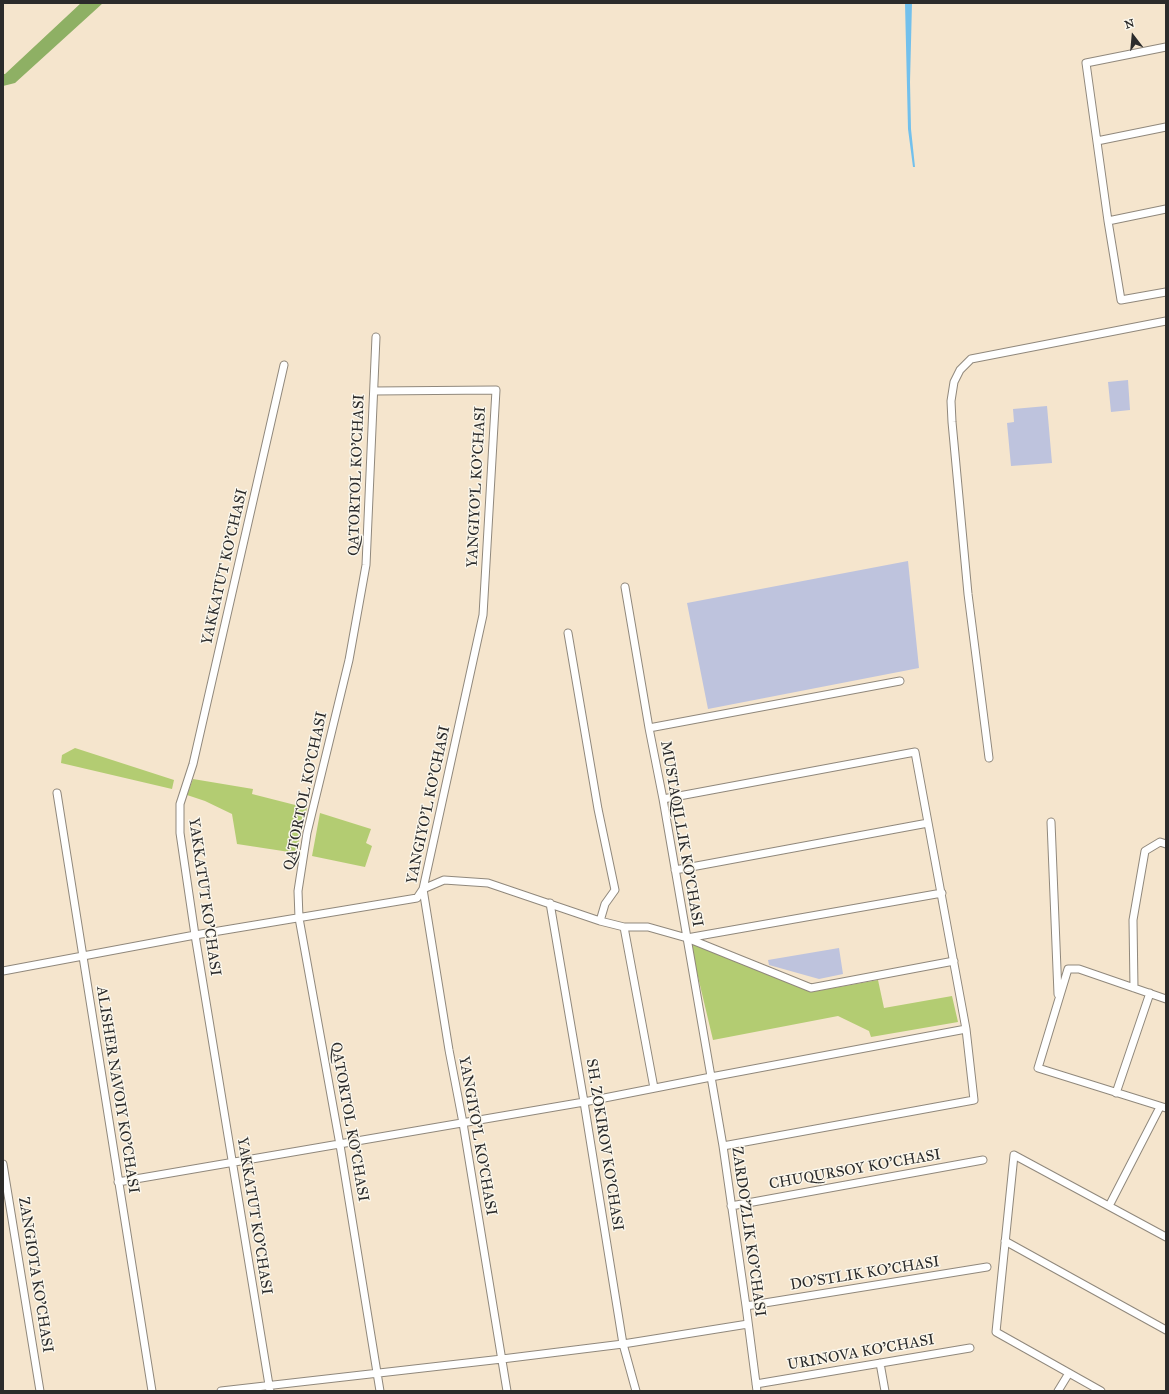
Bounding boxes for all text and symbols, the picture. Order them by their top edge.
north arrow [1113,16,1153,56]
text: N [1123,16,1136,32]
street label: QATORTOL KO'CHASI [345,394,369,556]
street label: YANGIYO'L KO'CHASI [464,406,490,568]
street label: YAKKATUT KO'CHASI [198,487,252,647]
street label: QATORTOL KO'CHASI [280,710,332,872]
street label: YANGIYO'L KO'CHASI [403,724,455,886]
street label: MUSTAQILLIK KO'CHASI [656,740,706,928]
street label: YAKKATUT KO'CHASI [184,817,224,977]
street label: ALISHER NAVOIY KO'CHASI [92,985,142,1195]
street label: QATORTOL KO'CHASI [326,1041,372,1203]
street label: YANGIYO'L KO'CHASI [454,1055,500,1217]
street label: SH. ZOKIROV KO'CHASI [581,1058,627,1232]
street label: YAKKATUT KO'CHASI [233,1136,275,1296]
street label: ZARDO'ZLIK KO'CHASI [727,1146,769,1318]
street label: CHUQURSOY KO'CHASI [768,1146,942,1194]
street label: ZANGIOTA KO'CHASI [14,1196,56,1354]
street label: DO'STLIK KO'CHASI [789,1253,941,1295]
street label: URINOVA KO'CHASI [786,1331,936,1375]

